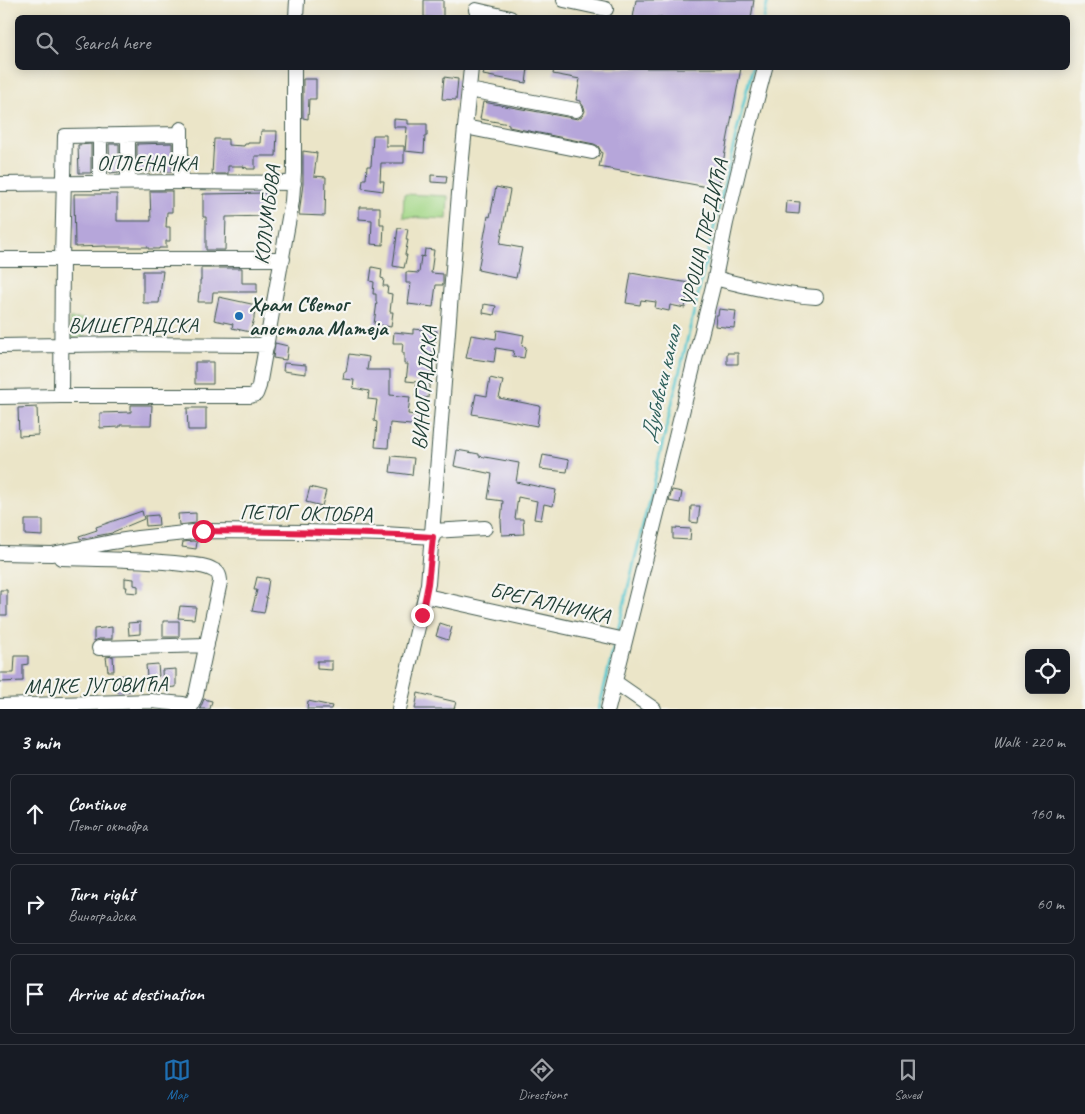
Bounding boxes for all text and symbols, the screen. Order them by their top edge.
search box [15,15,1070,70]
icon: search [33,29,61,57]
text: Search here [73,31,150,55]
street label: ОПЛЕНАЧКА [97,150,199,176]
street label: УРОША ПРЕДИЋА [674,155,734,309]
street label: КОЛУМБОВА [248,162,286,266]
place label: Храм Светог апостола Матеја [249,291,389,341]
marker: Храм Светог апостола Матеја [233,310,245,322]
street label: ВИШЕГРАДСКА [68,312,199,338]
water label: Дубовски канал [634,321,689,445]
street label: ВИНОГРАДСКА [406,324,442,451]
street label: ПЕТОГ ОКТОБРА [240,499,373,527]
route start [192,520,215,543]
street label: БРЕГАЛНИЧКА [488,577,614,630]
route end [411,604,434,627]
map controls [1025,649,1070,694]
button: locate [1025,649,1070,694]
street label: МАЈКЕ ЈУГОВИЋА [24,671,169,699]
text: 3 min [20,729,60,755]
text: Walk · 220 m [993,732,1065,752]
text: Continue [68,792,125,816]
icon: ahead [21,800,49,828]
text: 160 m [1030,804,1064,824]
text: Петог октобра [68,816,147,836]
text: Turn right [68,882,135,906]
icon: right [21,890,49,918]
text: 60 m [1037,894,1064,914]
text: Виноградска [68,906,136,926]
icon: arrive [21,980,49,1008]
text: Arrive at destination [68,982,204,1006]
tab: Map [163,1056,191,1103]
tab: Directions [518,1056,567,1103]
tab: Saved [894,1056,922,1103]

